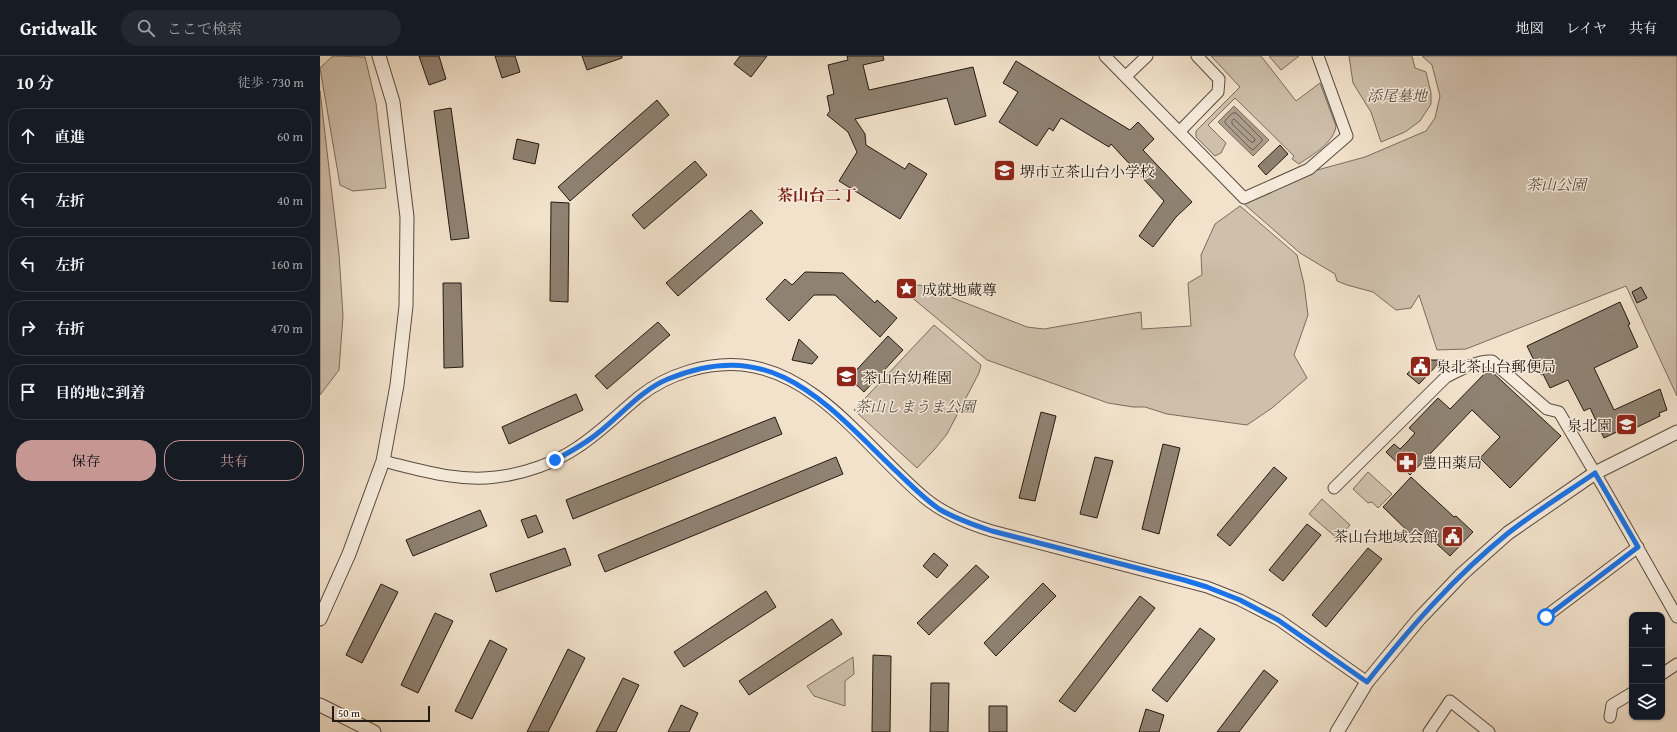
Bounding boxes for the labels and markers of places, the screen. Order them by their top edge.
school or university icon: 堺市立茶山台小学校 [992,158,1018,184]
place label: 堺市立茶山台小学校 [1020,161,1155,182]
place icon: 成就地蔵尊 [893,276,919,302]
place label: 成就地蔵尊 [922,279,997,300]
public building icon: 泉北茶山台郵便局 [1407,353,1433,379]
place label: 泉北茶山台郵便局 [1436,356,1556,377]
school or university icon: 茶山台幼稚園 [833,364,859,390]
place label: 茶山台幼稚園 [862,367,952,388]
school or university icon: 泉北園 [1614,412,1640,438]
place label: 泉北園 [1567,415,1612,436]
pharmacy icon: 豊田薬局 [1393,449,1419,475]
place label: 豊田薬局 [1422,452,1482,473]
public building icon: 茶山台地域会館 [1440,523,1466,549]
place label: 茶山台地域会館 [1333,526,1438,547]

